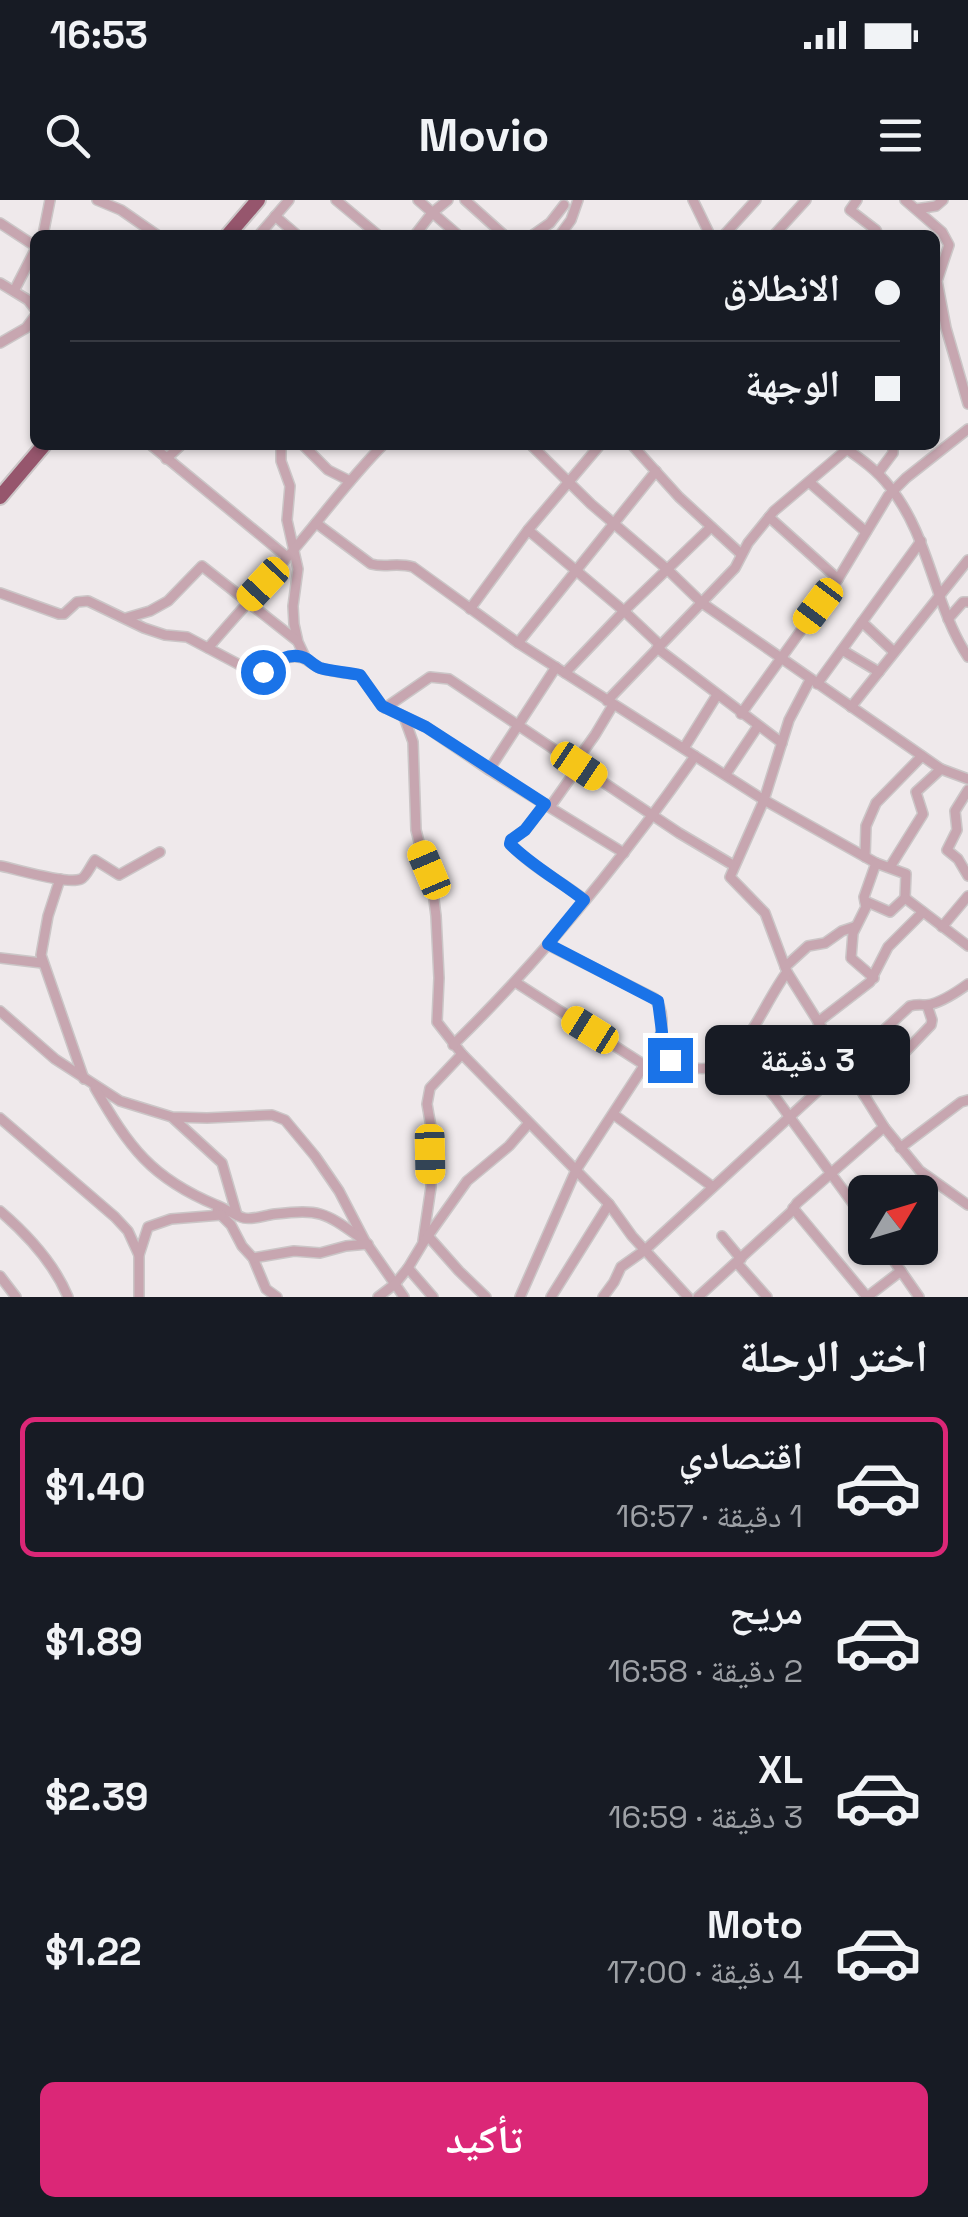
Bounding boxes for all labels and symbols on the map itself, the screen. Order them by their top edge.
car [232,552,294,616]
car [788,573,848,639]
route start [241,650,286,695]
car [546,737,612,795]
car [403,837,455,903]
car [557,1001,623,1059]
callout: 3 دقيقة [705,1025,910,1095]
route end [648,1038,693,1083]
car [414,1124,446,1184]
north arrow [848,1175,938,1265]

